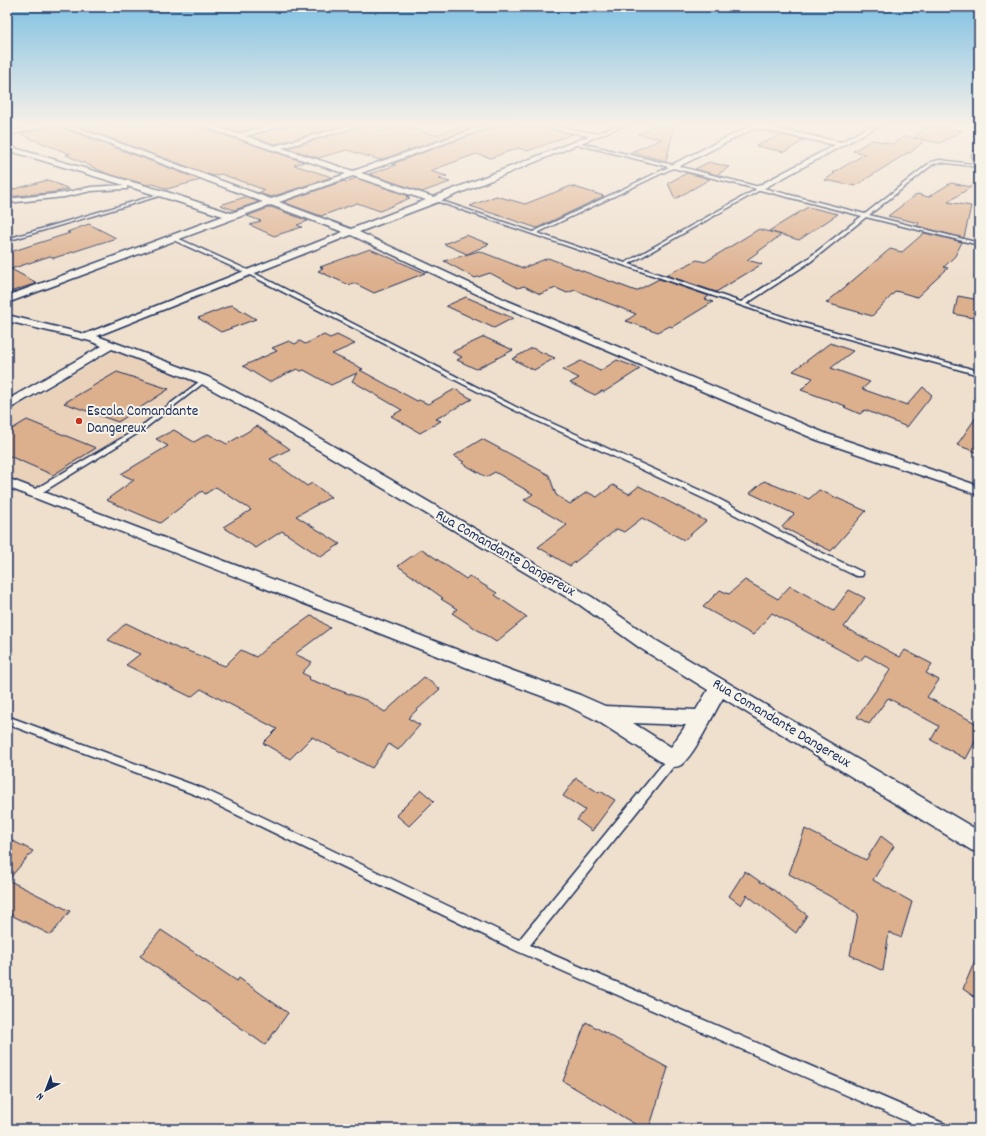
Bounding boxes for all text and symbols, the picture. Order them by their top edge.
place label: Escola Comandante Dangereux [87,401,199,440]
marker: Escola Comandante Dangereux [74,416,84,426]
street label: Rua Comandante Dangereux [431,505,579,603]
street label: Rua Comandante Dangereux [708,674,855,774]
north arrow [26,1070,66,1110]
text: N [33,1088,48,1104]

